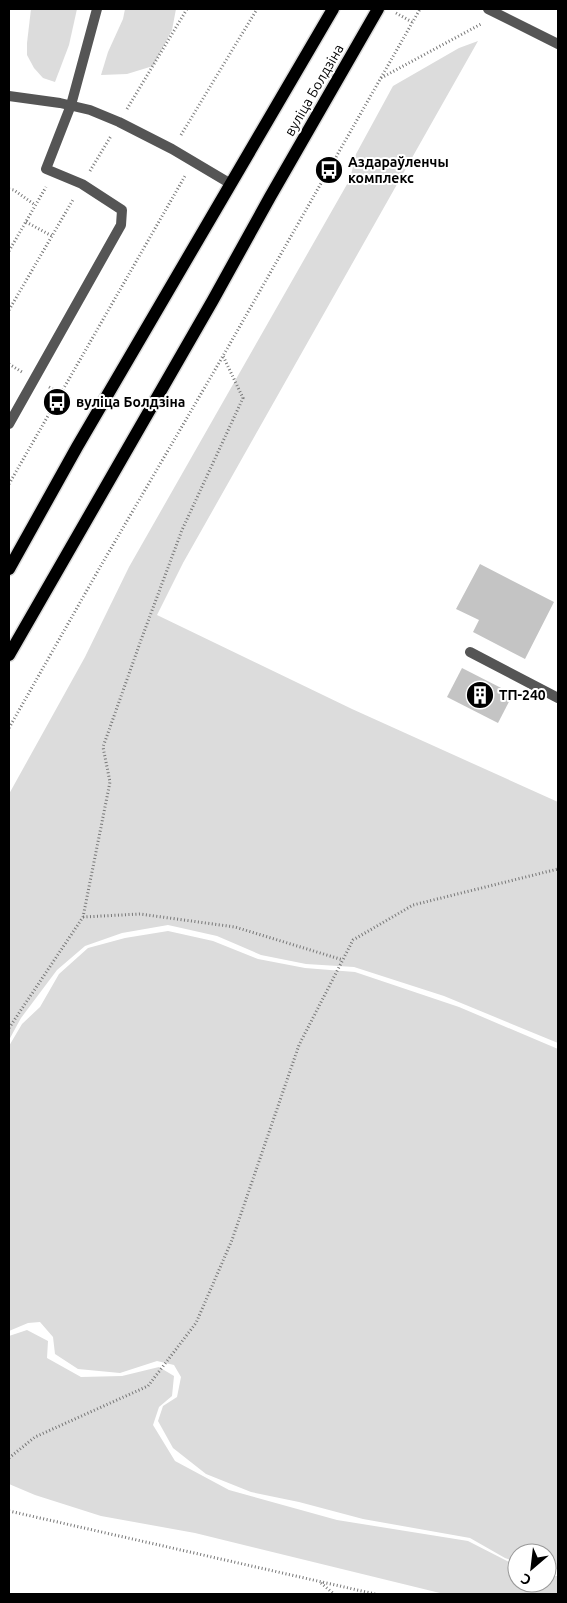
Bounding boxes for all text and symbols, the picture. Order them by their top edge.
street label: вуліца Болдзіна [281,41,347,139]
place label: Аздараўленчы комплекс [348,154,449,186]
bus stop icon: Аздараўленчы комплекс [314,155,344,185]
bus stop icon: вуліца Болдзіна [42,387,72,417]
place label: вуліца Болдзіна [76,394,185,410]
building icon: ТП-240 [465,680,495,710]
place label: ТП-240 [499,687,546,703]
north arrow [507,1543,557,1593]
text: С [518,1570,534,1589]

